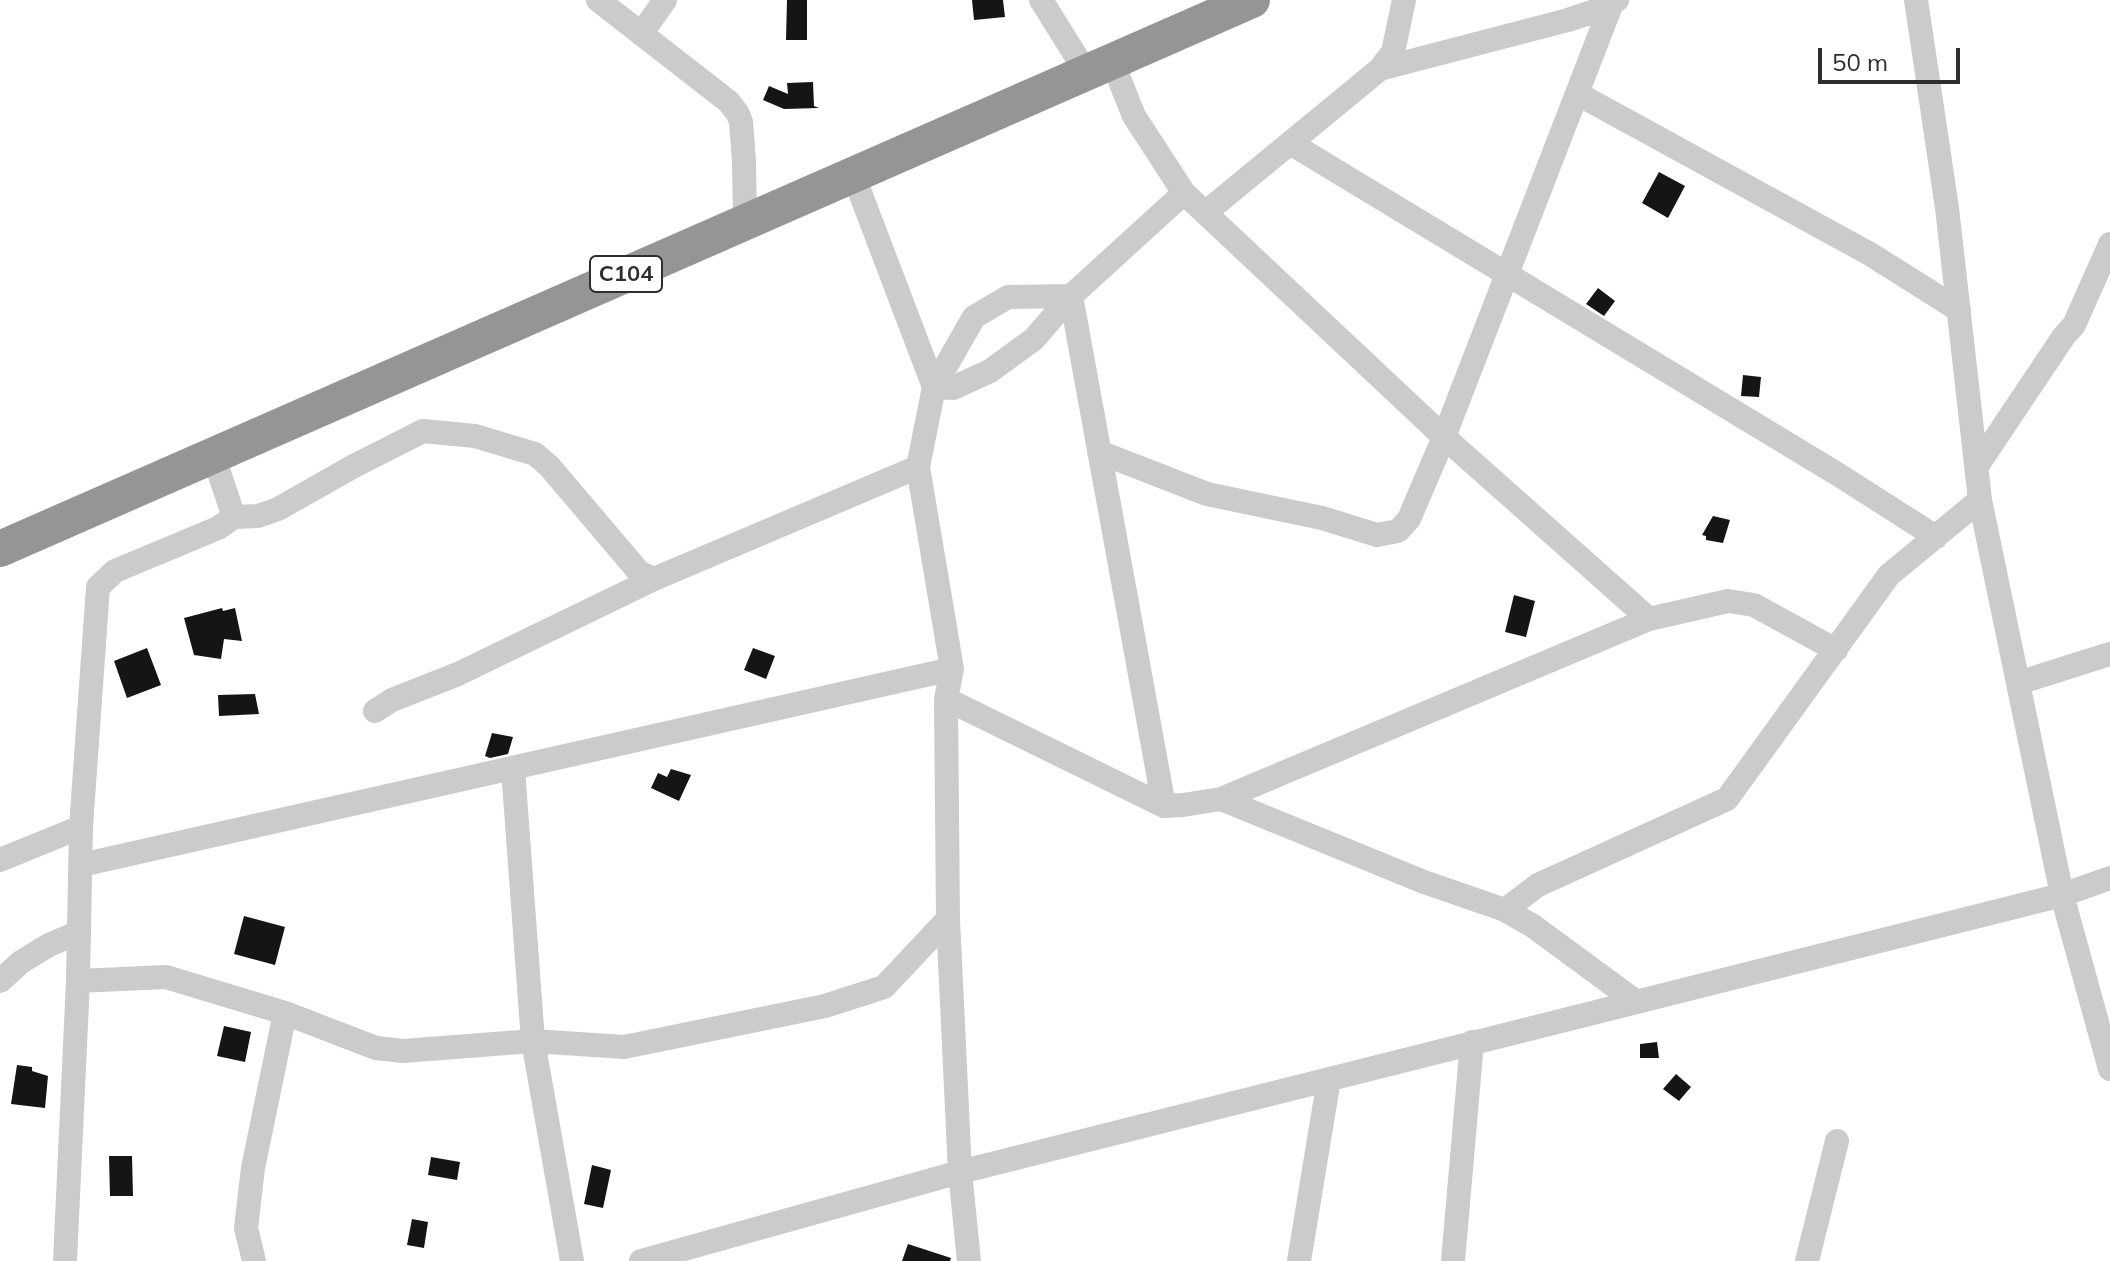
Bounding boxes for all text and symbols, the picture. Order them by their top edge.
scale bar [1822,32,1964,82]
text: 50 m [1832,47,1888,77]
road number: C104 [590,256,662,292]

